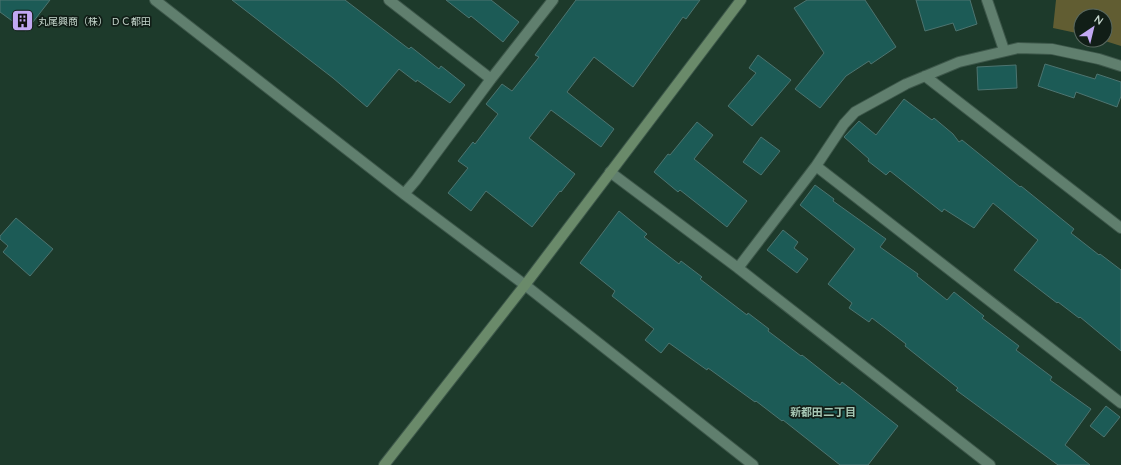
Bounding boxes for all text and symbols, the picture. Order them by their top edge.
building icon: 丸尾興商（株） ＤＣ都田 [10,8,36,34]
north arrow [1073,8,1113,48]
text: N [1091,12,1106,28]
place label: 丸尾興商（株） ＤＣ都田 [38,15,151,28]
district label: 新都田二丁目 [790,405,856,419]

